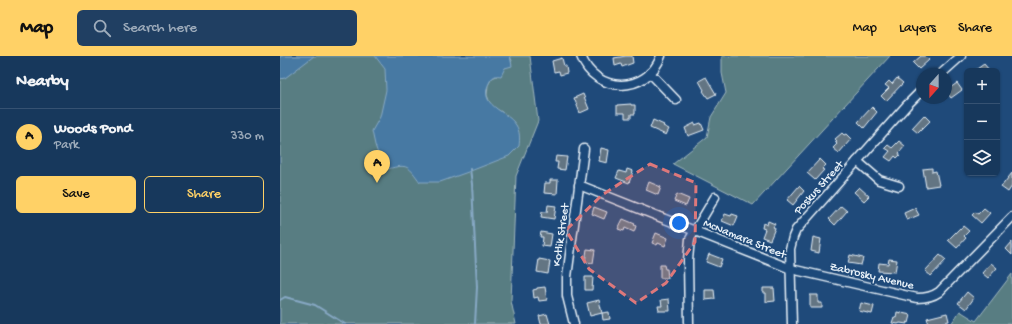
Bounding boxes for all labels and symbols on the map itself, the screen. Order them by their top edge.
north arrow [916,68,952,104]
pin: A [364,150,390,183]
street label: Poskus Street [791,158,848,219]
street label: Kotlik Street [551,202,573,268]
your location [669,213,689,233]
street label: McNamara Street [701,217,789,263]
street label: Zabrosky Avenue [828,260,916,294]

